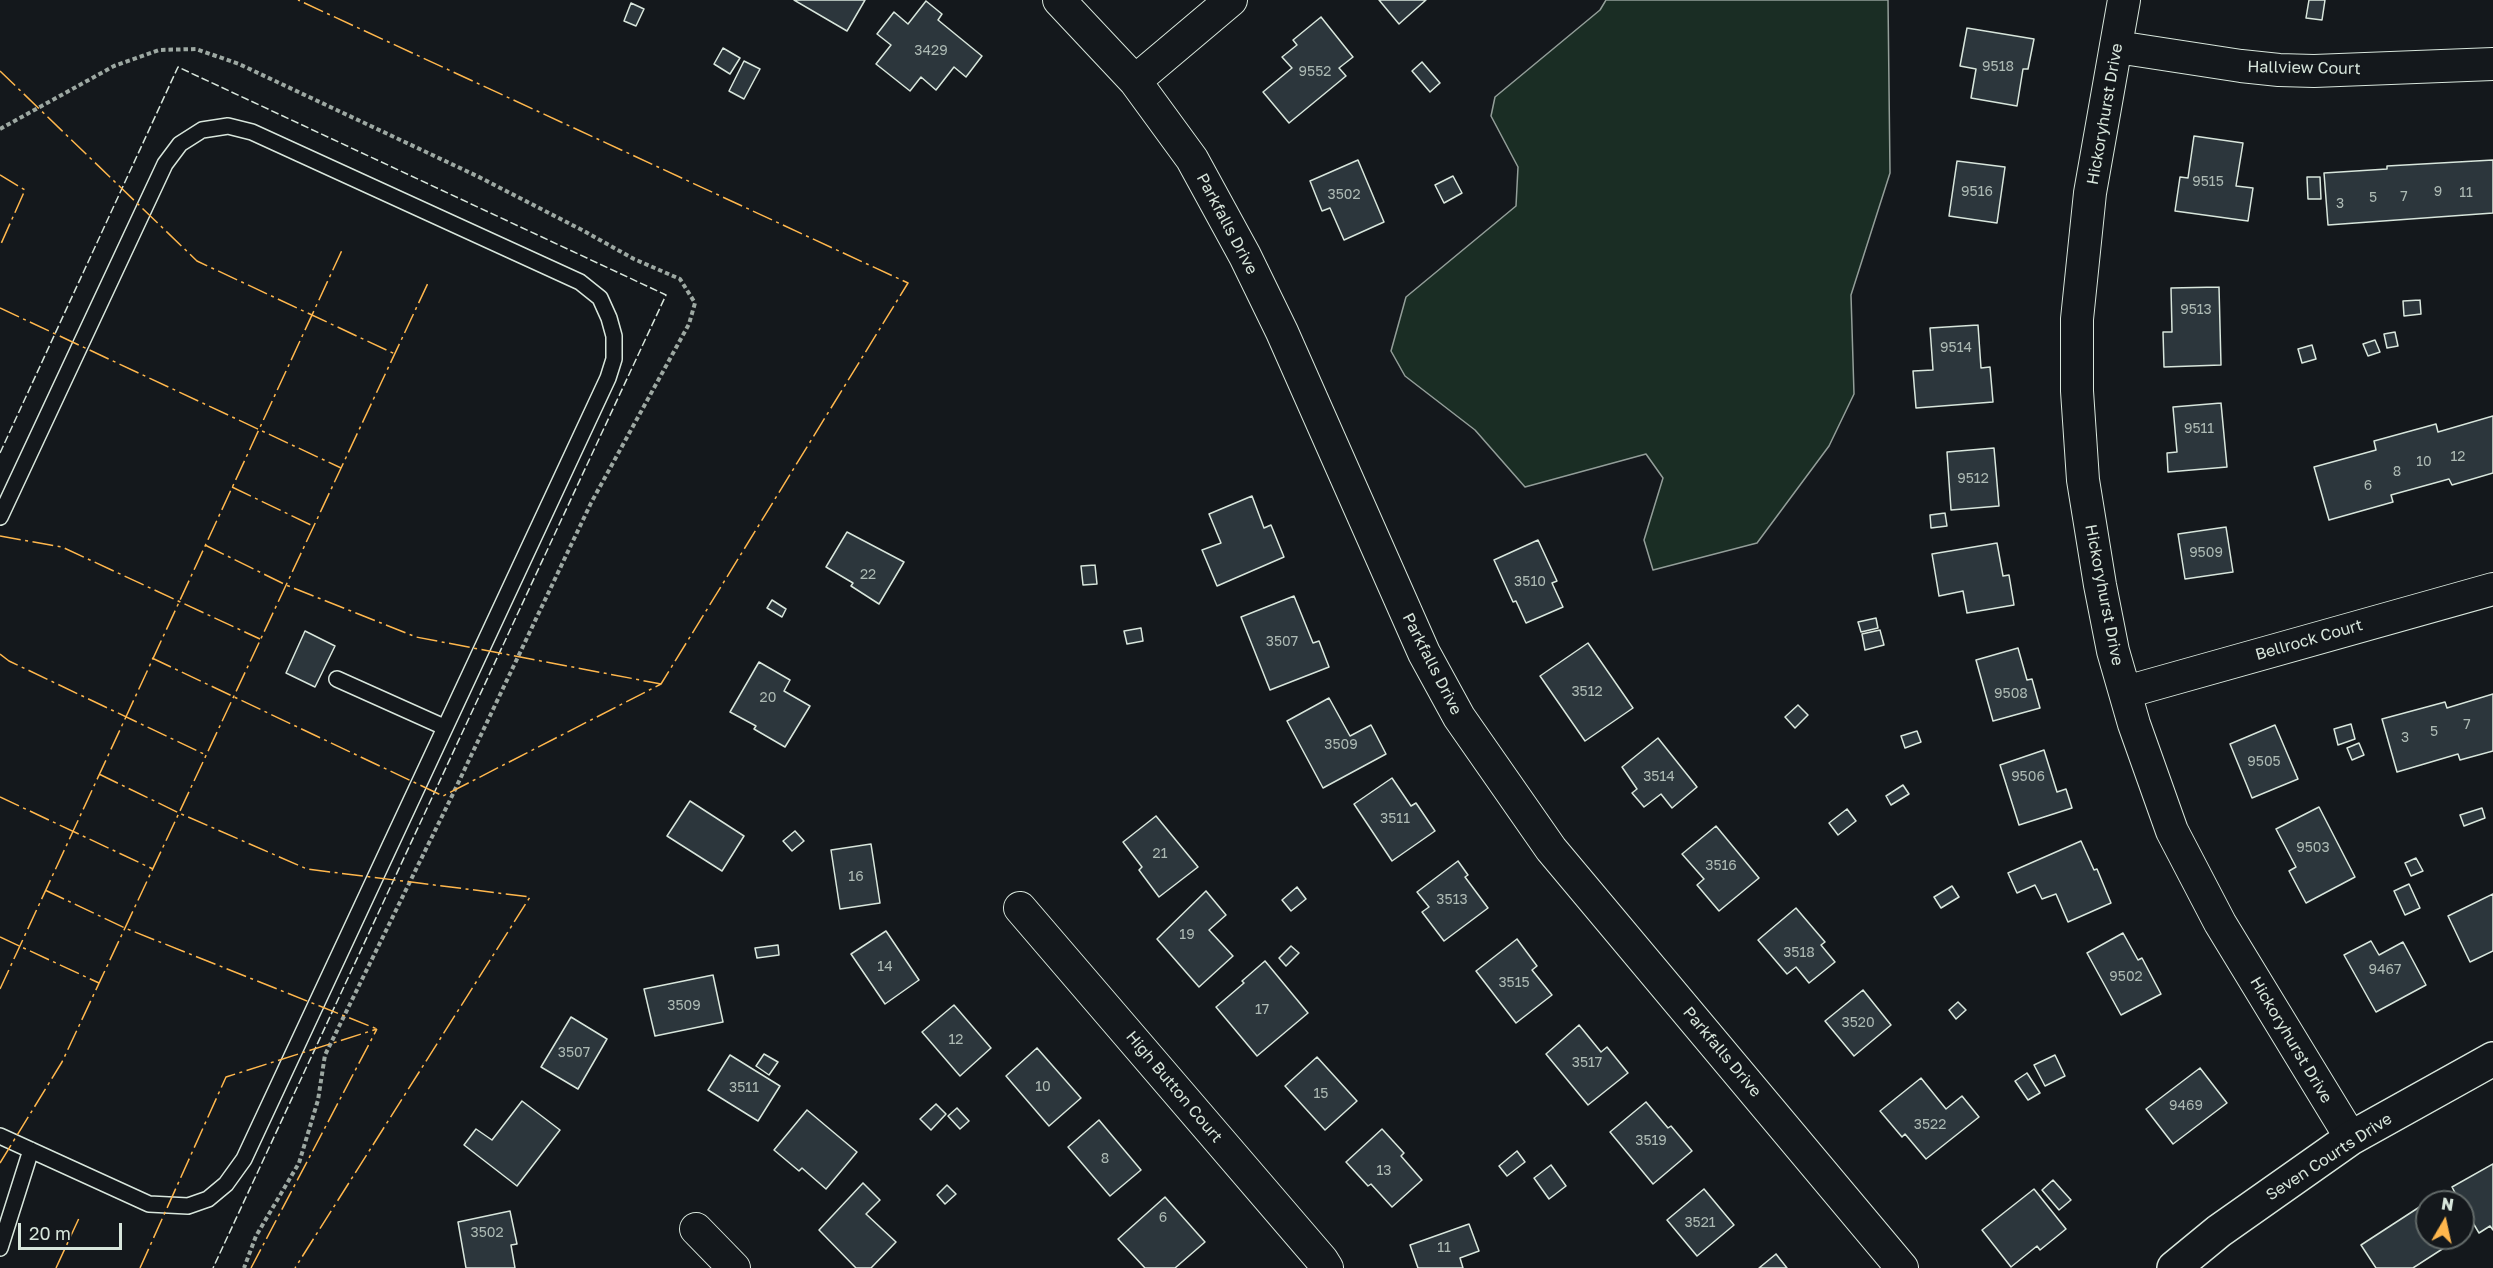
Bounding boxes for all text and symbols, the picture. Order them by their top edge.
street label: Hickoryhurst Drive [2083,42,2127,186]
house number: 3429 [914,43,948,59]
street label: Hallview Court [2247,57,2361,79]
house number: 9518 [1982,59,2014,75]
house number: 9552 [1299,64,1331,80]
street label: Parkfalls Drive [1192,170,1262,278]
house number: 9515 [2192,174,2224,190]
house number: 9516 [1961,184,1993,200]
house number: 9 [2434,184,2442,200]
house number: 11 [2459,185,2473,201]
house number: 3502 [1327,187,1361,203]
house number: 7 [2400,189,2408,205]
house number: 5 [2369,190,2377,206]
house number: 3 [2336,196,2344,212]
house number: 9513 [2180,302,2212,318]
house number: 9514 [1940,340,1972,356]
house number: 9511 [2184,421,2214,437]
house number: 12 [2451,449,2465,465]
house number: 10 [2416,454,2432,470]
house number: 8 [2393,464,2401,480]
house number: 9512 [1957,471,1989,487]
house number: 6 [2364,478,2372,494]
street label: Hickoryhurst Drive [2081,523,2127,667]
house number: 9509 [2189,545,2223,561]
house number: 22 [860,567,876,583]
house number: 3510 [1514,574,1546,590]
street label: Parkfalls Drive [1398,610,1466,718]
street label: Bellrock Court [2253,616,2365,664]
house number: 3507 [1266,634,1298,650]
house number: 3512 [1571,684,1603,700]
house number: 9508 [1994,686,2028,702]
house number: 20 [760,690,776,706]
house number: 7 [2463,717,2471,733]
house number: 5 [2430,724,2438,740]
house number: 3 [2401,730,2409,746]
house number: 3509 [1324,737,1358,753]
house number: 9505 [2247,754,2281,770]
house number: 3514 [1643,769,1675,785]
house number: 9506 [2011,769,2045,785]
house number: 3511 [1380,811,1410,827]
house number: 9503 [2296,840,2330,856]
house number: 21 [1153,846,1167,862]
house number: 3516 [1705,858,1737,874]
house number: 16 [848,869,864,885]
house number: 3513 [1436,892,1468,908]
house number: 19 [1179,927,1195,943]
house number: 3518 [1783,945,1815,961]
house number: 14 [877,959,893,975]
house number: 9467 [2369,962,2401,978]
house number: 9502 [2109,969,2143,985]
street label: Hickoryhurst Drive [2246,974,2336,1106]
house number: 3515 [1498,975,1530,991]
house number: 3509 [667,998,701,1014]
house number: 17 [1255,1002,1269,1018]
street label: Parkfalls Drive [1679,1003,1765,1101]
house number: 3520 [1841,1015,1875,1031]
street label: High Button Court [1122,1027,1226,1147]
house number: 12 [949,1032,963,1048]
house number: 3507 [558,1045,590,1061]
house number: 3517 [1572,1055,1602,1071]
house number: 10 [1035,1079,1051,1095]
house number: 3511 [729,1080,759,1096]
house number: 15 [1314,1086,1328,1102]
house number: 9469 [2169,1098,2203,1114]
street label: Seven Courts Drive [2262,1109,2396,1205]
house number: 3522 [1914,1117,1946,1133]
house number: 3519 [1635,1133,1667,1149]
house number: 8 [1101,1151,1109,1167]
house number: 13 [1377,1163,1391,1179]
north arrow [2415,1190,2475,1250]
text: N [2440,1193,2455,1215]
house number: 6 [1159,1210,1167,1226]
scale bar [21,1211,124,1249]
house number: 3521 [1684,1215,1716,1231]
text: 20 m [29,1222,71,1244]
house number: 3502 [470,1225,504,1241]
house number: 11 [1437,1240,1451,1256]

